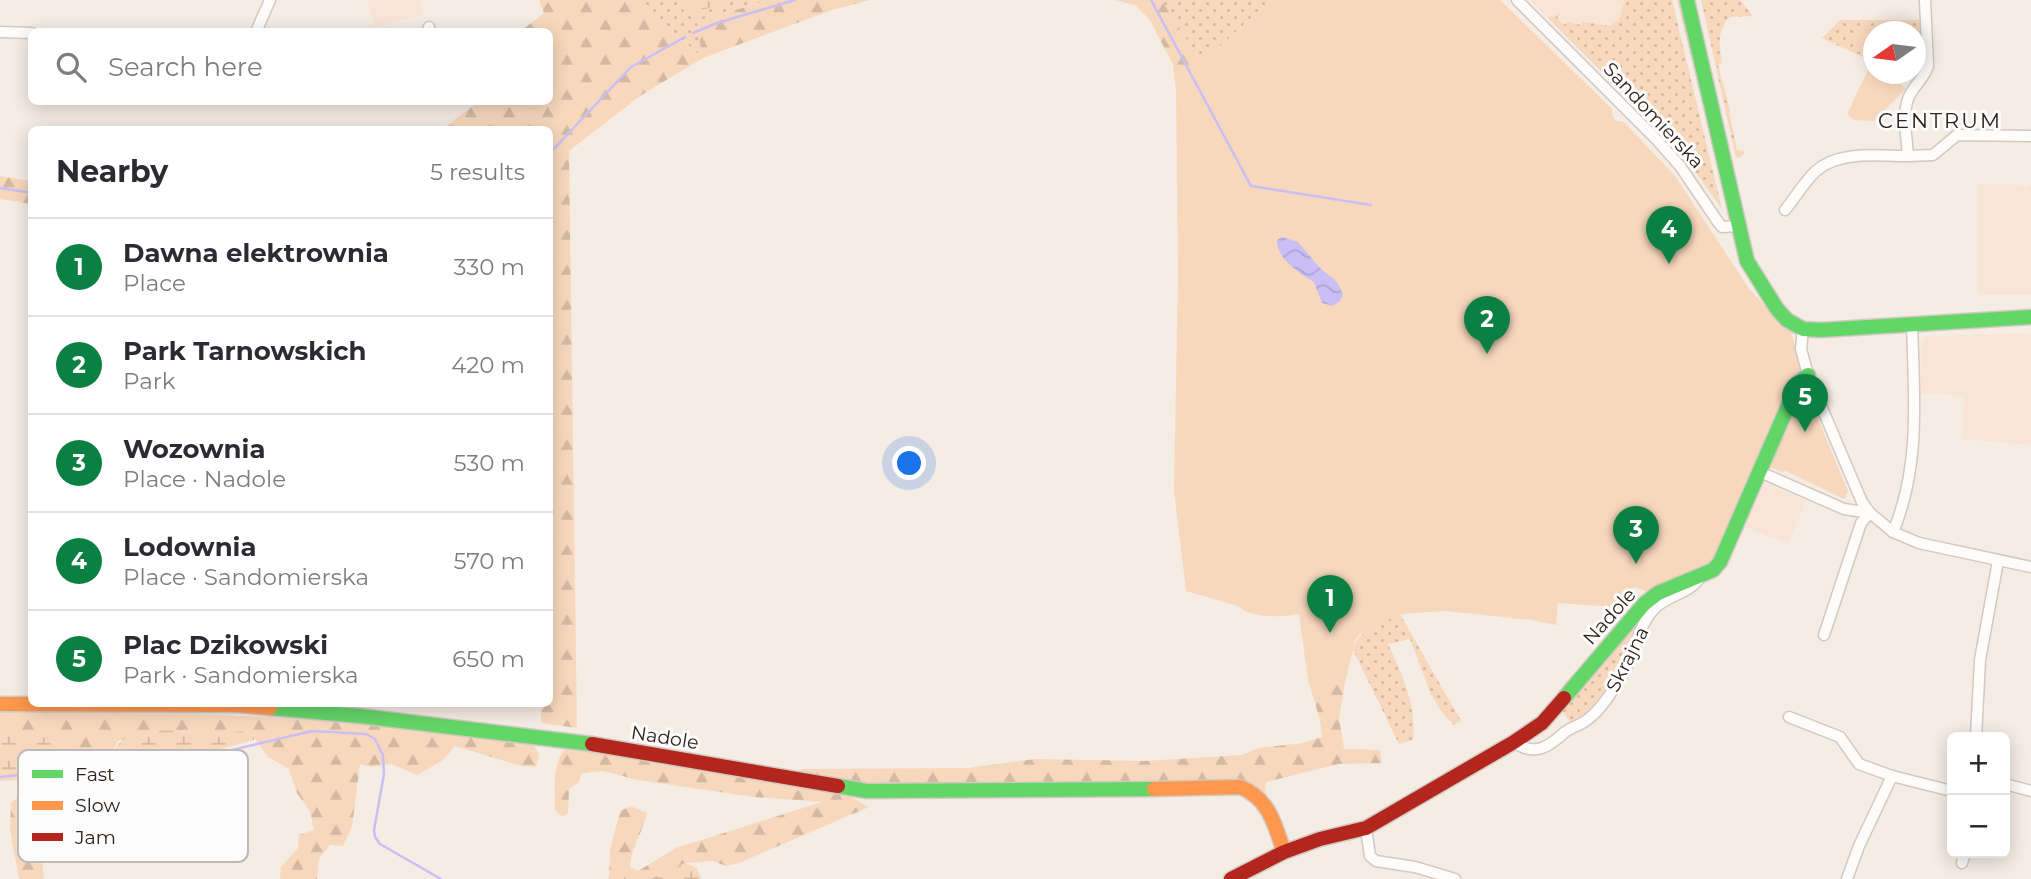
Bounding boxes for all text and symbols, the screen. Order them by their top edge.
north arrow [1863,21,1926,84]
search box [28,28,553,105]
icon: search [52,48,90,86]
text: Search here [108,51,263,83]
street label: Sandomierska [1599,58,1709,173]
district label: CENTRUM [1878,108,2002,133]
text: Nearby [56,153,168,190]
text: 5 results [430,158,525,186]
pin: 4 [1646,206,1692,264]
text: Dawna elektrownia [123,237,389,269]
text: 1 [74,253,84,281]
text: 330 m [454,253,525,281]
text: Place [123,269,186,297]
pin: 2 [1464,296,1510,354]
text: Park Tarnowskich [123,335,366,367]
text: 2 [72,351,86,379]
text: 420 m [451,351,525,379]
text: Park [123,367,176,395]
pin: 5 [1782,374,1828,432]
text: Wozownia [123,433,265,465]
your location [892,446,926,480]
text: 3 [72,449,86,477]
text: 530 m [453,449,525,477]
text: Place · Nadole [123,465,286,493]
pin: 3 [1613,506,1659,564]
text: Lodownia [123,531,256,563]
text: 4 [71,547,87,575]
text: 570 m [454,547,525,575]
text: Place · Sandomierska [123,563,369,591]
pin: 1 [1307,575,1353,633]
street label: Nadole [1578,583,1641,649]
street label: Skrajna [1601,623,1654,696]
text: Plac Dzikowski [123,629,328,661]
text: 5 [72,645,86,673]
text: 650 m [452,645,525,673]
text: Park · Sandomierska [123,661,359,689]
street label: Nadole [630,721,700,754]
map controls [1947,732,2010,858]
button: + [1947,732,2010,795]
legend [18,750,248,862]
text: Fast [75,763,115,786]
text: Slow [75,794,120,817]
button: − [1947,795,2010,858]
text: Jam [74,826,116,849]

